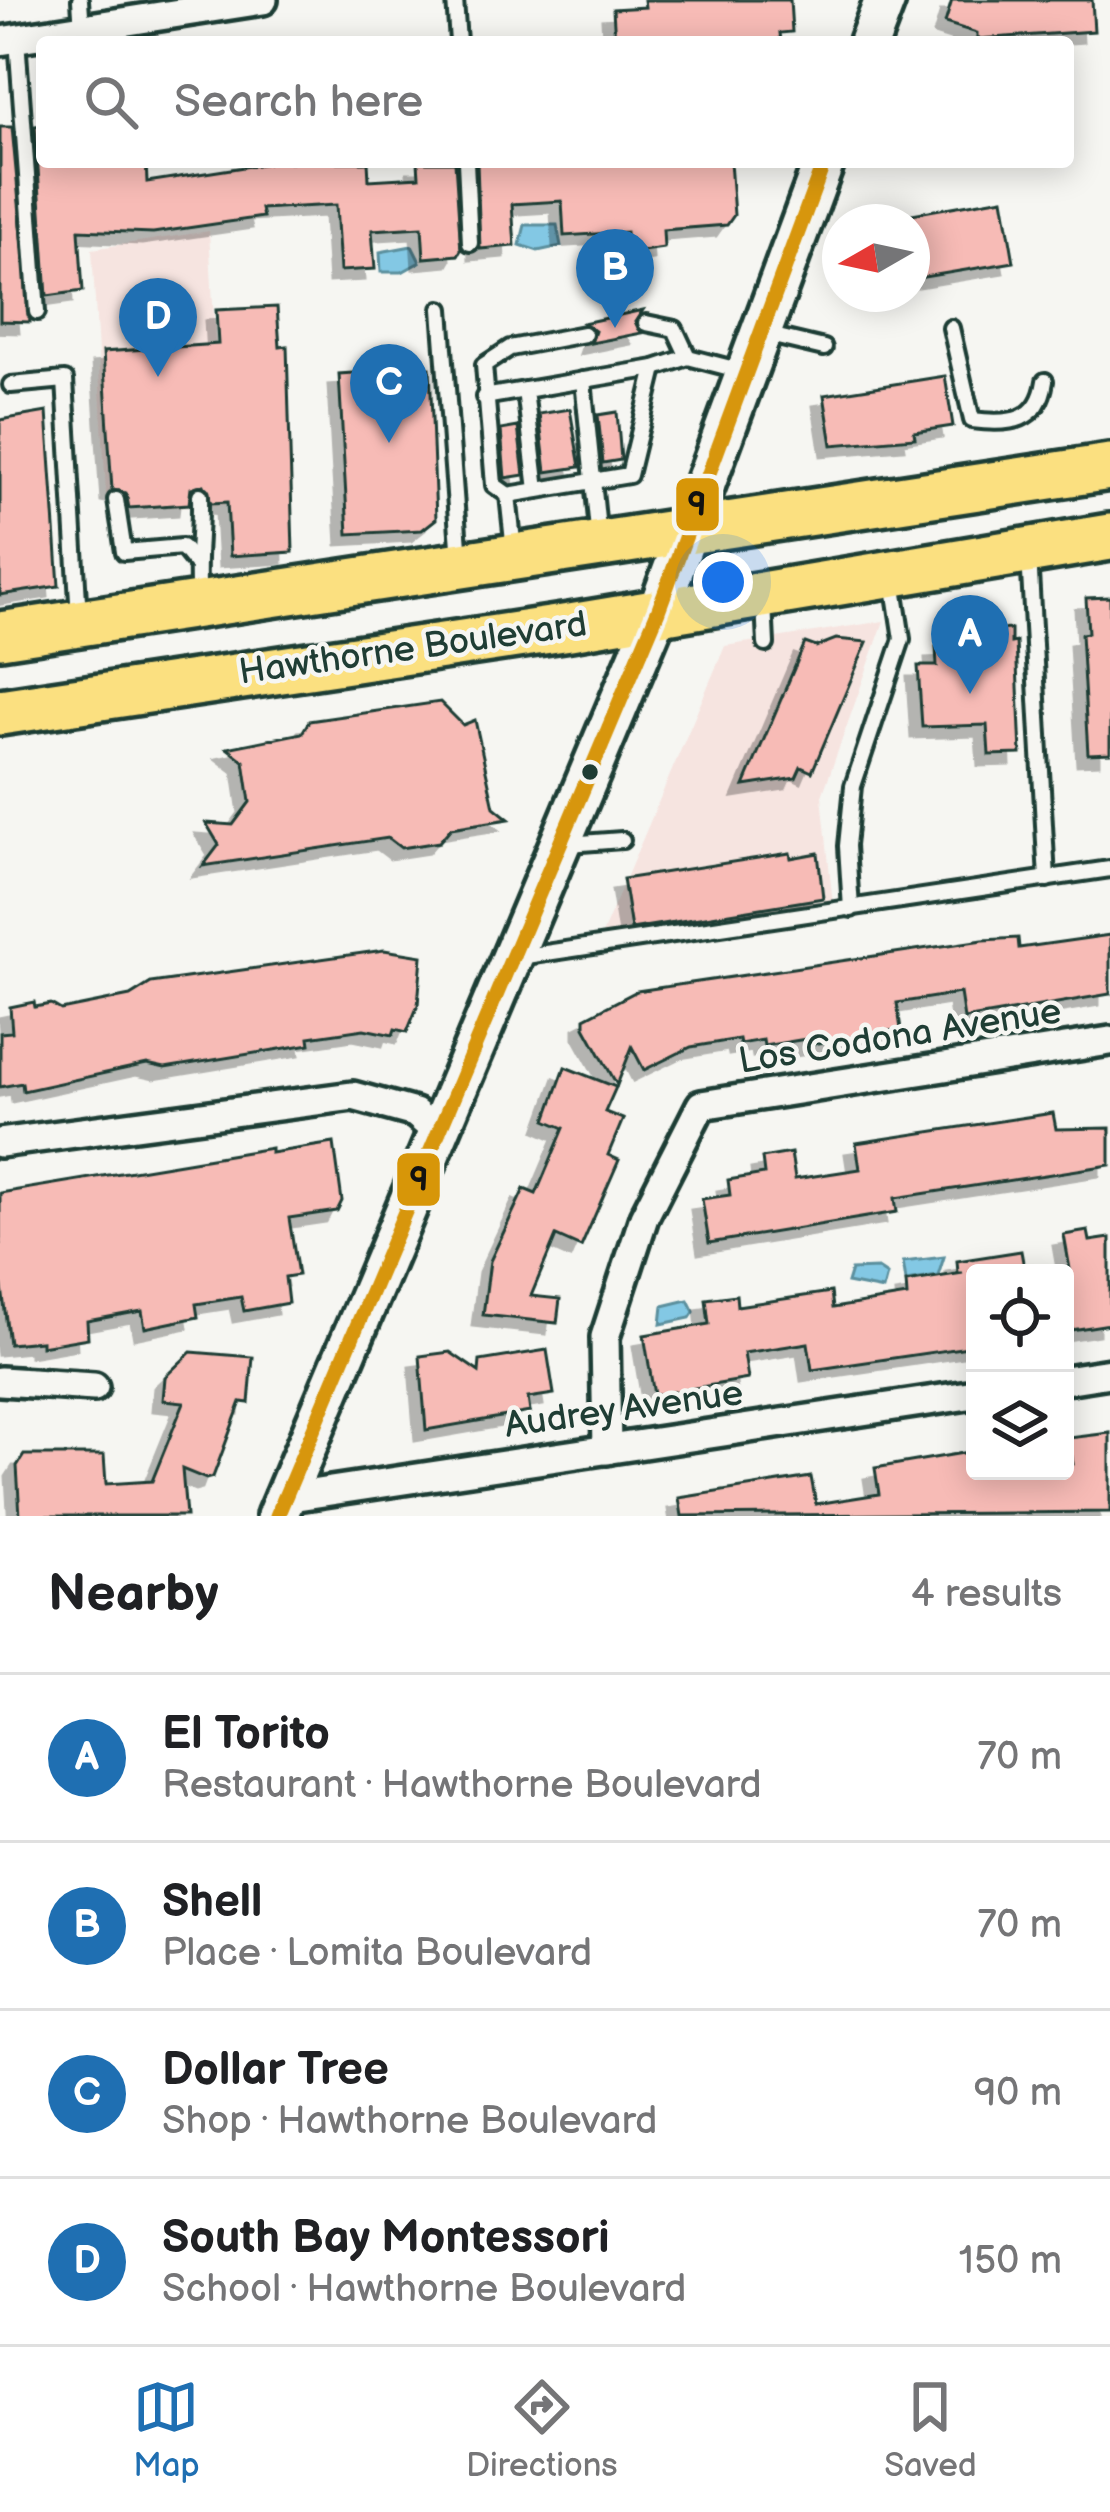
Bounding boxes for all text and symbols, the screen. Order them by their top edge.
search box [36,36,1074,168]
icon: search [78,69,144,135]
text: Search here [174,75,423,130]
north arrow [822,204,930,312]
pin: B [576,229,654,328]
pin: D [119,278,197,377]
pin: C [350,344,428,443]
line badge: 9 [674,476,721,533]
text: 9 [687,486,707,526]
your location [693,552,753,612]
pin: A [931,595,1009,694]
street label: Hawthorne Boulevard [236,603,590,695]
unlabelled marker [579,761,601,783]
street label: Los Codona Avenue [736,990,1064,1084]
line badge: 9 [395,1151,442,1208]
text: 9 [409,1161,429,1201]
map controls [966,1264,1074,1480]
button: locate [966,1264,1074,1372]
street label: Audrey Avenue [502,1372,746,1448]
button: layers [966,1372,1074,1480]
text: Nearby [48,1564,219,1625]
text: 4 results [911,1571,1062,1618]
text: El Torito [162,1707,330,1762]
text: A [75,1734,99,1781]
text: 70 m [977,1734,1062,1781]
text: Restaurant · Hawthorne Boulevard [162,1762,762,1809]
text: Shell [162,1875,262,1930]
text: B [73,1902,101,1949]
text: 70 m [977,1902,1062,1949]
text: Place · Lomita Boulevard [162,1930,592,1977]
text: Dollar Tree [162,2043,389,2098]
text: C [73,2070,101,2117]
text: 90 m [974,2070,1062,2117]
text: Shop · Hawthorne Boulevard [162,2098,657,2145]
text: South Bay Montessori [162,2211,610,2266]
text: D [73,2238,101,2285]
text: 150 m [959,2238,1062,2285]
text: School · Hawthorne Boulevard [162,2266,686,2313]
tab: Map [133,2374,200,2486]
tab: Directions [466,2374,618,2486]
tab: Saved [884,2374,977,2486]

